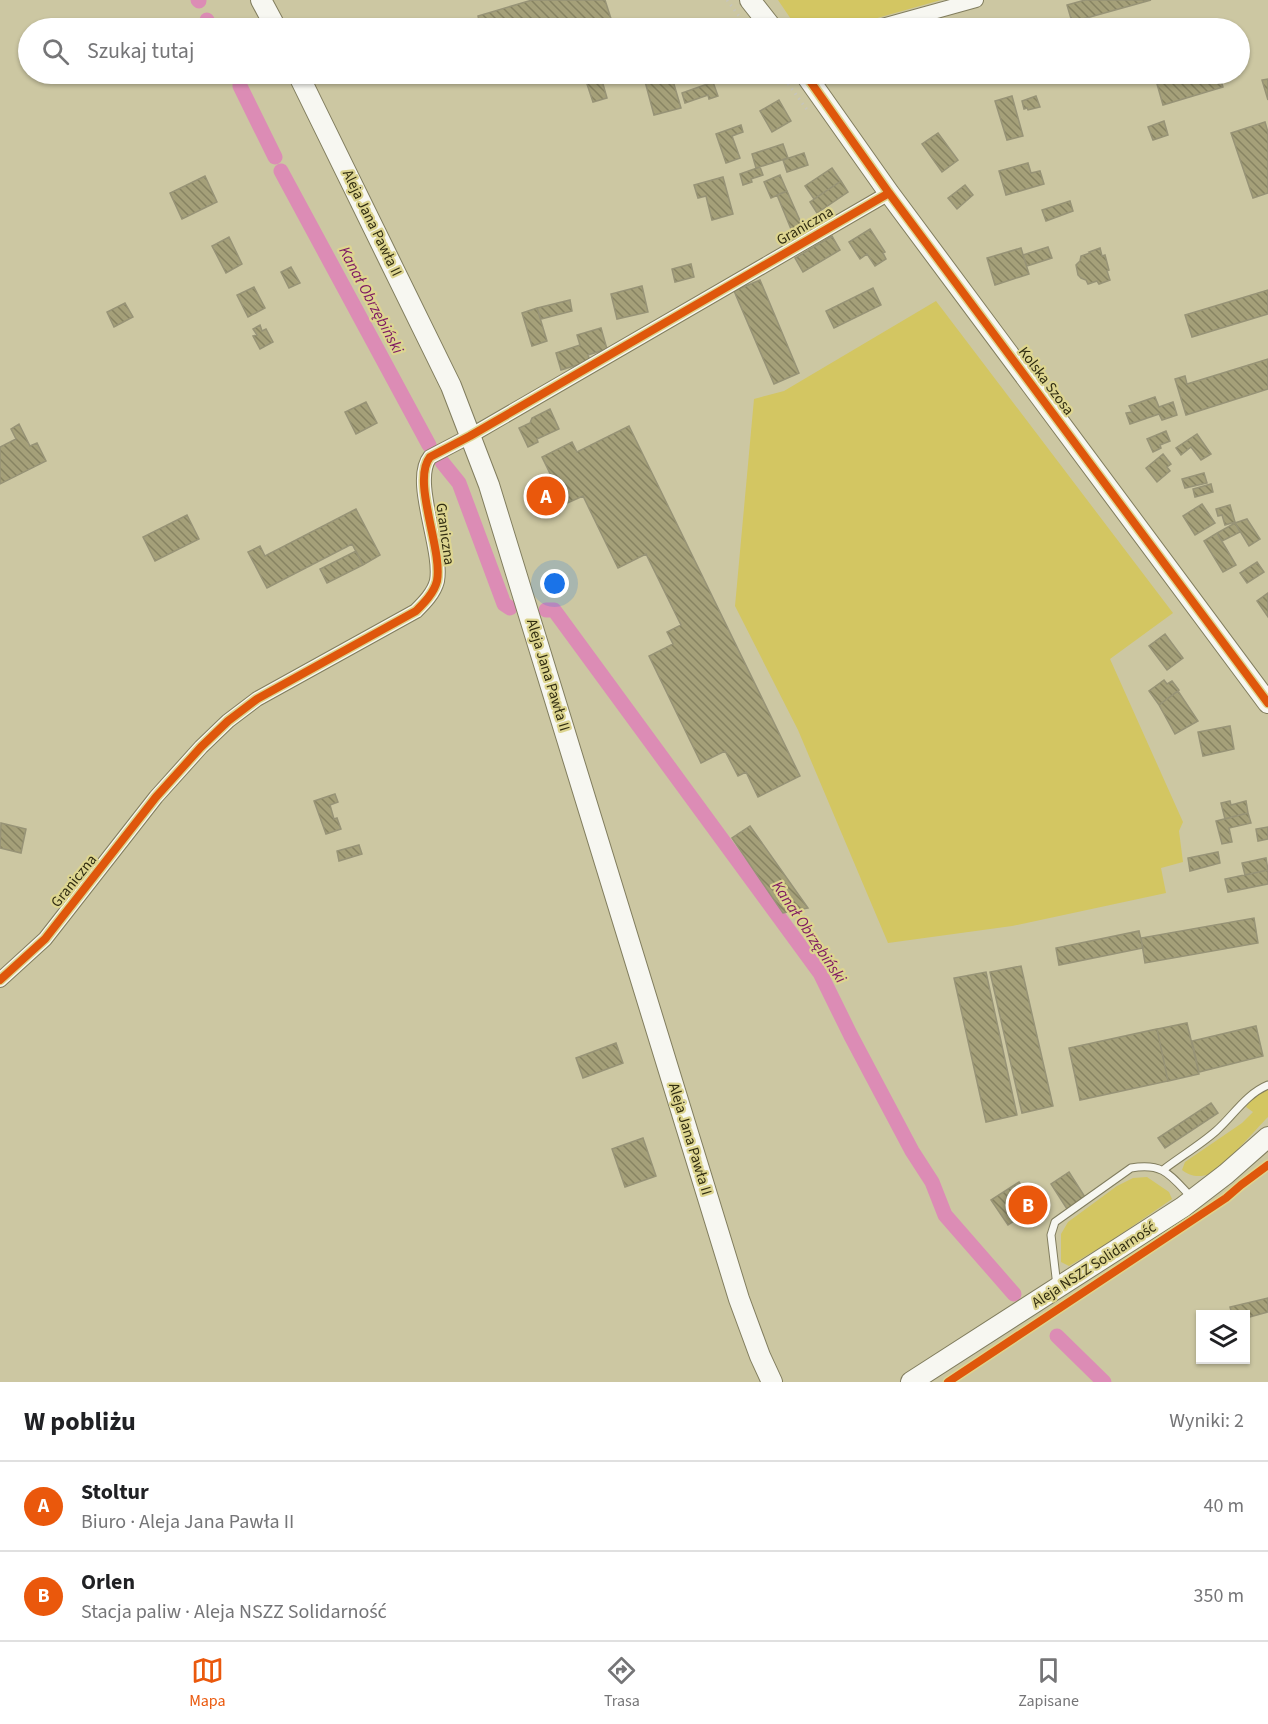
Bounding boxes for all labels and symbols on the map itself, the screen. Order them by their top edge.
street label: Aleja Jana Pawła II [337,166,407,280]
street label: Graniczna [773,201,837,251]
water label: Kanał Obrzębiński [333,242,409,358]
street label: Kolska Szosa [1013,342,1079,420]
pin: A [526,474,566,518]
street label: Graniczna [430,502,460,566]
your location [540,569,569,598]
street label: Aleja Jana Pawła II [521,616,575,734]
street label: Graniczna [46,850,102,912]
water label: Kanał Obrzębiński [767,877,851,988]
street label: Aleja Jana Pawła II [663,1080,717,1198]
pin: B [1008,1182,1048,1228]
street label: Aleja NSZZ Solidarność [1028,1217,1160,1313]

